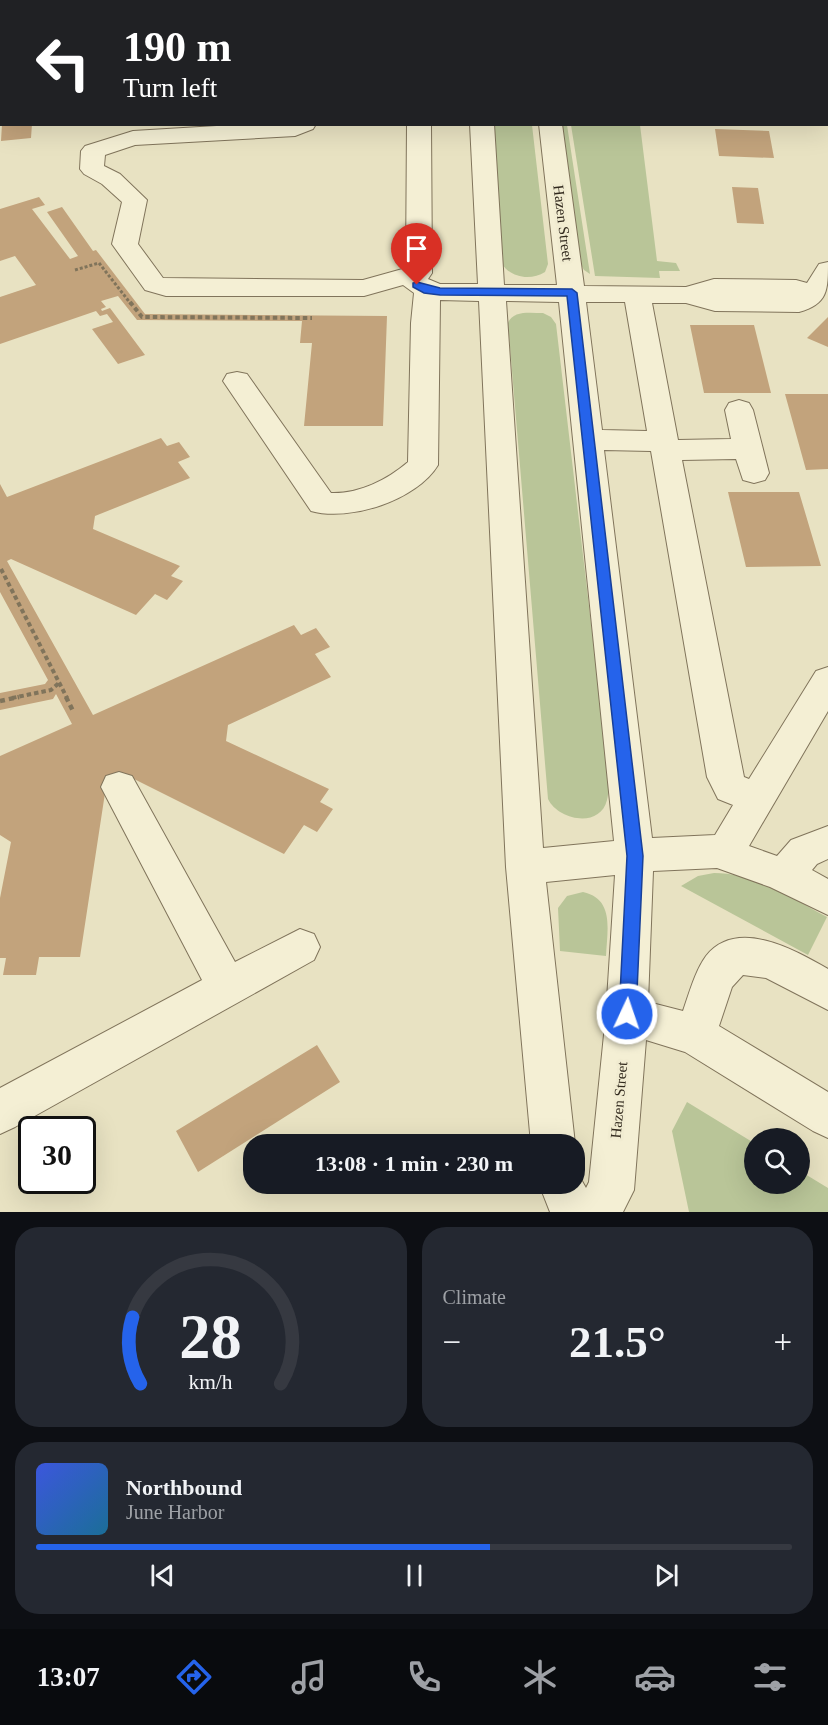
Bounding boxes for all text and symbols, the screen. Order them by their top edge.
icon: left [24,24,102,102]
text: 190 m [123,24,232,70]
text: Turn left [123,73,217,103]
street label: Hazen Street [550,184,576,263]
pin [391,223,442,285]
icon: arrive [400,232,433,265]
position arrow [595,982,659,1046]
street label: Hazen Street [608,1060,630,1139]
speed limit sign: 30 [18,1116,96,1194]
map controls [744,1128,810,1194]
button: search [744,1128,810,1194]
text: 13:08 · 1 min · 230 m [315,1151,513,1176]
text: Climate [443,1286,506,1308]
text: 28 [180,1302,242,1371]
text: 21.5° [569,1317,666,1367]
text: − [443,1324,461,1360]
text: + [773,1324,792,1360]
text: km/h [189,1370,233,1394]
text: Northbound [126,1475,242,1500]
text: June Harbor [126,1501,224,1523]
icon: previous [146,1559,179,1592]
icon: pause [398,1559,431,1592]
icon: next [650,1559,683,1592]
icon: directions [173,1656,215,1698]
icon: music [288,1656,330,1698]
icon: phone [403,1656,445,1698]
icon: climate [519,1656,561,1698]
icon: car [634,1656,676,1698]
icon: filters [749,1656,791,1698]
text: 13:07 [37,1662,100,1692]

